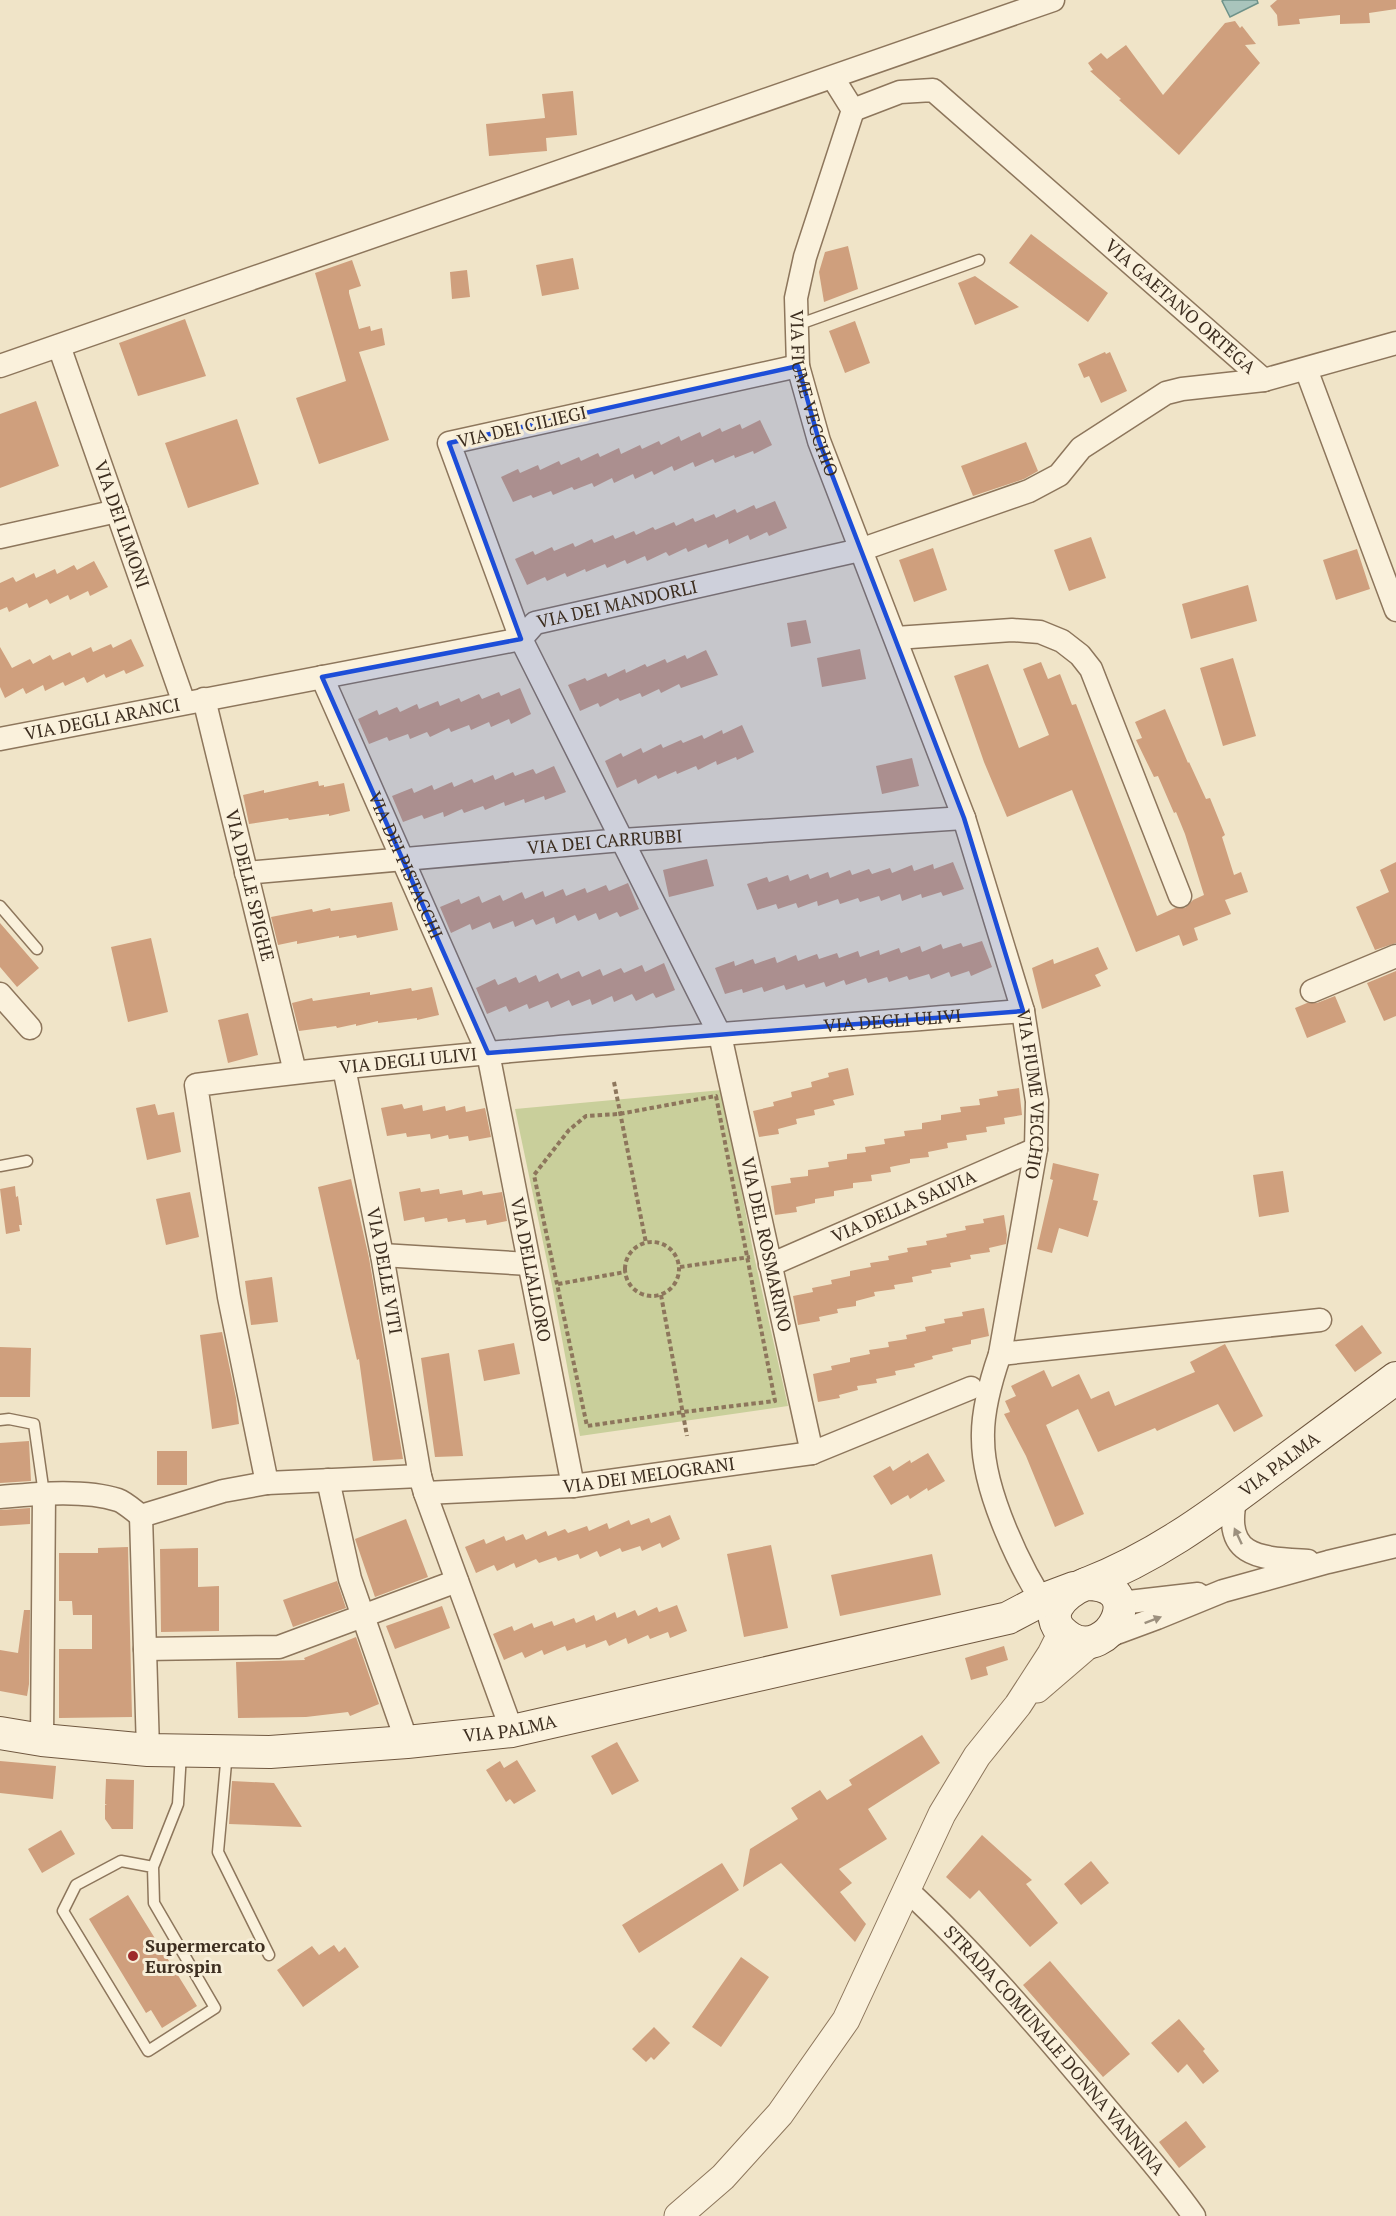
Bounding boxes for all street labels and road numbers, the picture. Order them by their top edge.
street label: VIA GAETANO ORTEGA [1100,233,1262,379]
street label: VIA FIUME VECCHIO [785,309,845,480]
street label: VIA DEI CILIEGI [455,399,589,453]
street label: VIA DEI LIMONI [89,457,156,591]
street label: VIA DEI MANDORLI [534,574,700,633]
street label: VIA DEGLI ARANCI [22,692,182,745]
street label: VIA DEI PISTACCHI [363,788,449,943]
street label: VIA DELLE SPIGHE [220,807,281,964]
street label: VIA DEI CARRUBBI [526,823,683,859]
street label: VIA DEGLI ULIVI [823,1003,962,1037]
street label: VIA FIUME VECCHIO [1012,1007,1050,1181]
street label: VIA DEGLI ULIVI [338,1041,478,1079]
street label: VIA DEL ROSMARINO [736,1155,798,1334]
street label: VIA DELLA SALVIA [827,1163,980,1248]
street label: VIA DELL'ALLORO [506,1195,557,1344]
street label: VIA DELLE VITI [362,1205,408,1336]
street label: VIA PALMA [1234,1426,1324,1502]
street label: VIA DEI MELOGRANI [562,1451,736,1497]
street label: VIA PALMA [462,1708,559,1747]
street label: STRADA COMUNALE DONNA VANNINA [939,1920,1171,2180]

